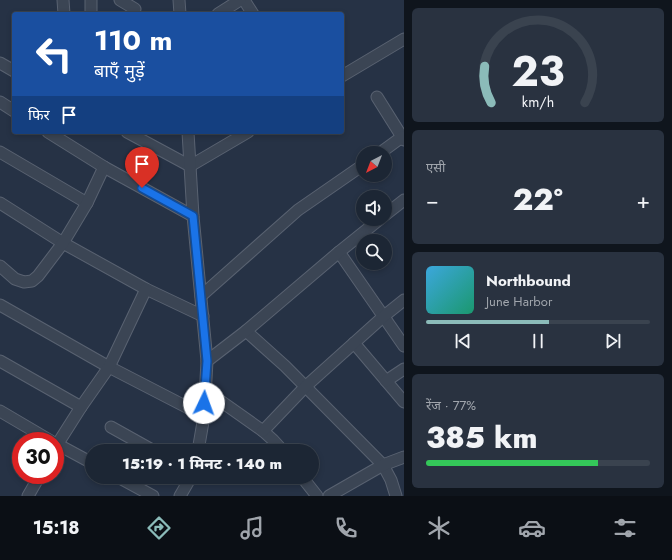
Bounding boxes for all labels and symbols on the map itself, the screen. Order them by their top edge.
north arrow [356,146,392,182]
pin [125,147,159,188]
position arrow [183,382,225,424]
speed limit sign: 30 [12,432,64,484]

